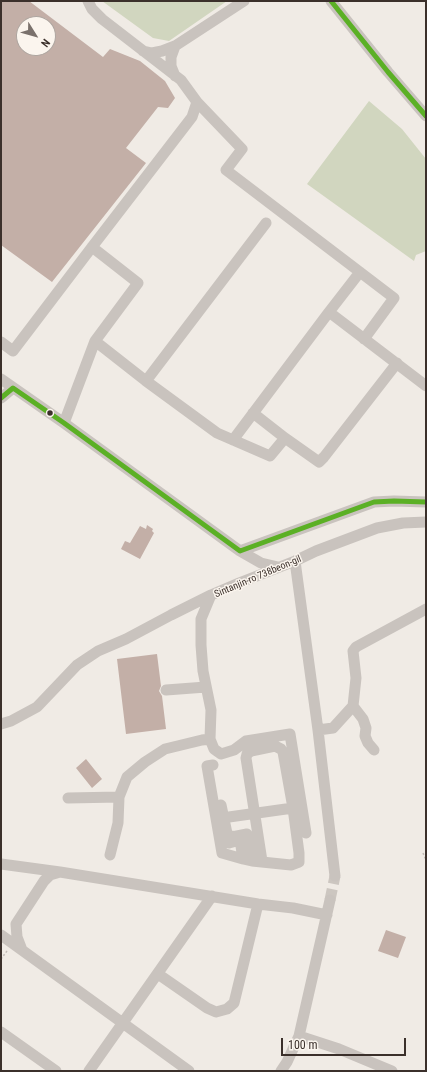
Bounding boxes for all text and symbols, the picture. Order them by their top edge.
north arrow [16,16,56,56]
text: N [38,36,52,50]
unlabelled marker [45,408,55,418]
street label: Sintanjin-ro 738beon-gil [213,553,303,601]
scale bar [283,1030,408,1056]
text: 100 m [288,1038,318,1052]

